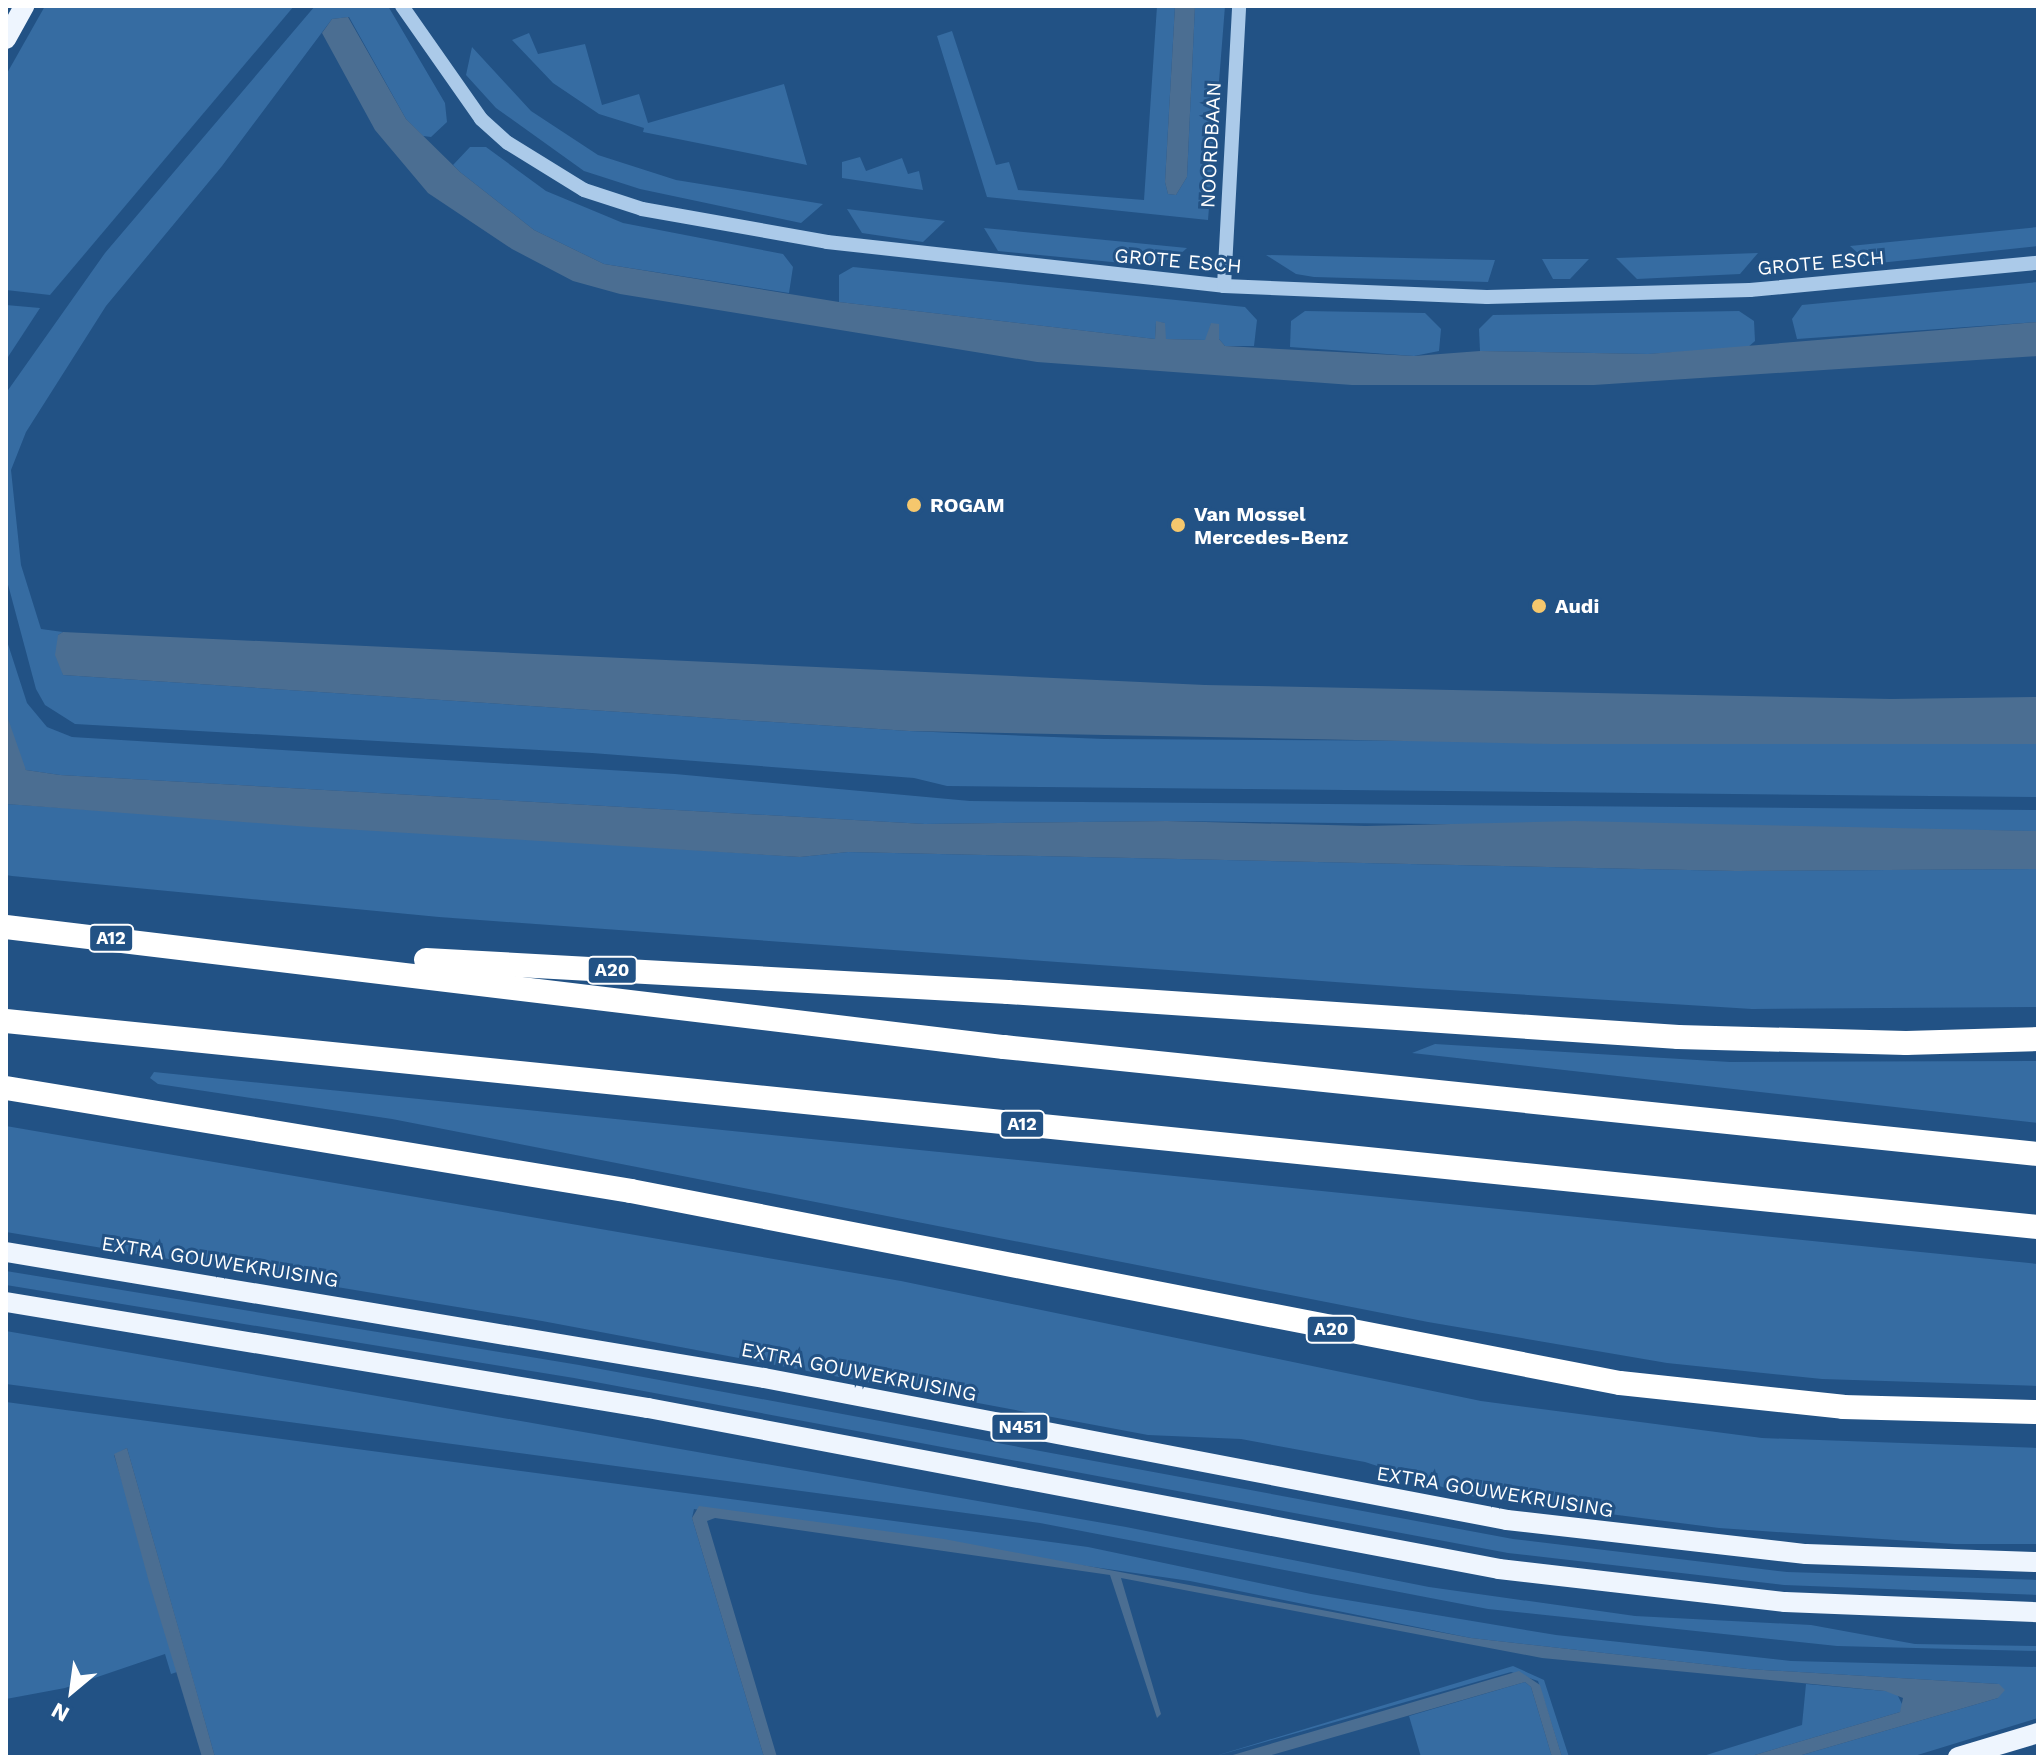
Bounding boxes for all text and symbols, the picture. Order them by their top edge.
street label: NOORDBAAN [1196,81,1226,209]
street label: GROTE ESCH [1113,243,1243,279]
street label: GROTE ESCH [1756,245,1886,281]
place label: ROGAM [930,493,1005,517]
marker: ROGAM [905,496,923,514]
place label: Van Mossel Mercedes-Benz [1194,502,1348,549]
marker: Van Mossel Mercedes-Benz [1169,516,1187,534]
place label: Audi [1555,594,1599,618]
marker: Audi [1530,597,1548,615]
road number: A12 [87,924,135,952]
road number: A20 [586,956,638,984]
road number: A12 [998,1110,1046,1138]
street label: EXTRA GOUWEKRUISING [100,1231,340,1293]
road number: A20 [1305,1315,1357,1343]
street label: EXTRA GOUWEKRUISING [739,1337,979,1407]
road number: N451 [990,1413,1050,1441]
street label: EXTRA GOUWEKRUISING [1375,1461,1615,1523]
north arrow [32,1651,112,1731]
text: N [47,1698,73,1727]

